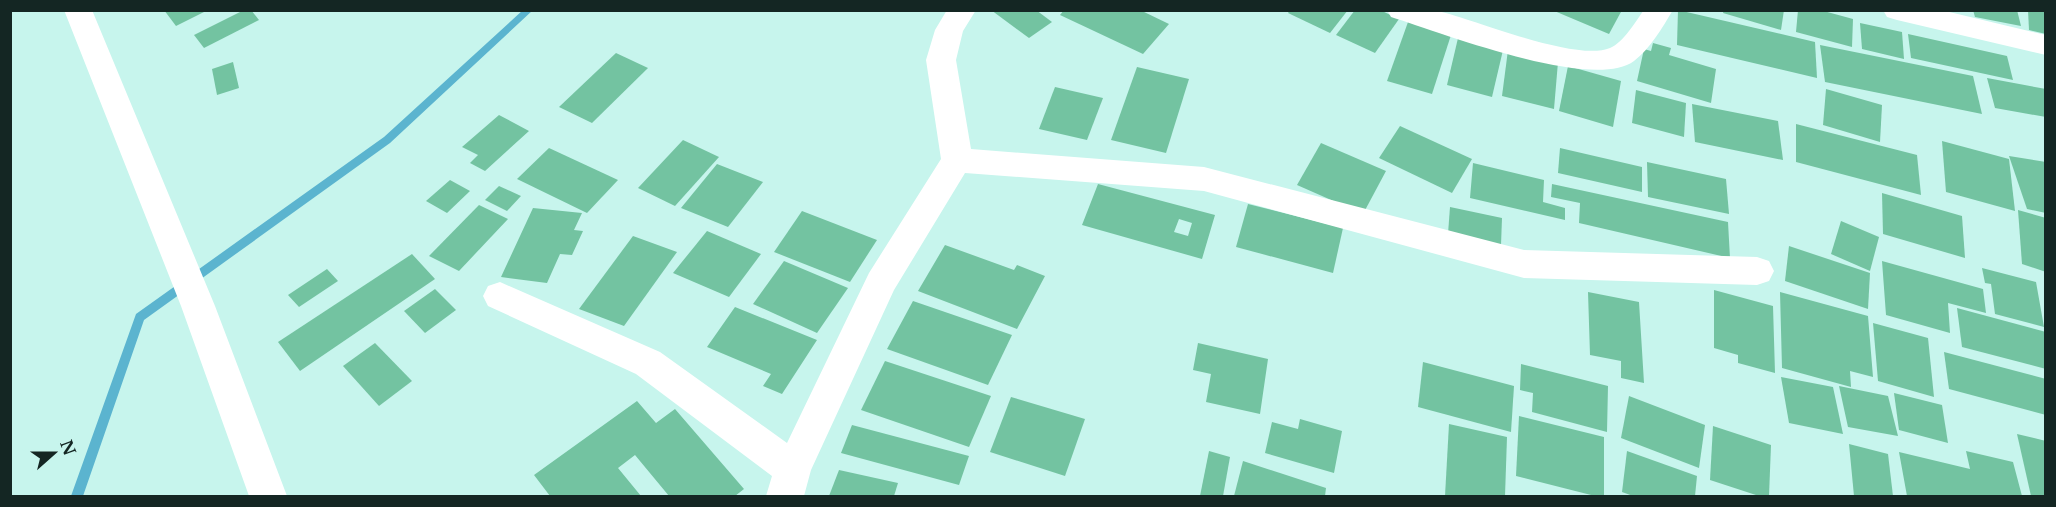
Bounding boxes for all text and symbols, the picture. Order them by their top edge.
north arrow [24,423,84,483]
text: N [56,437,80,458]

